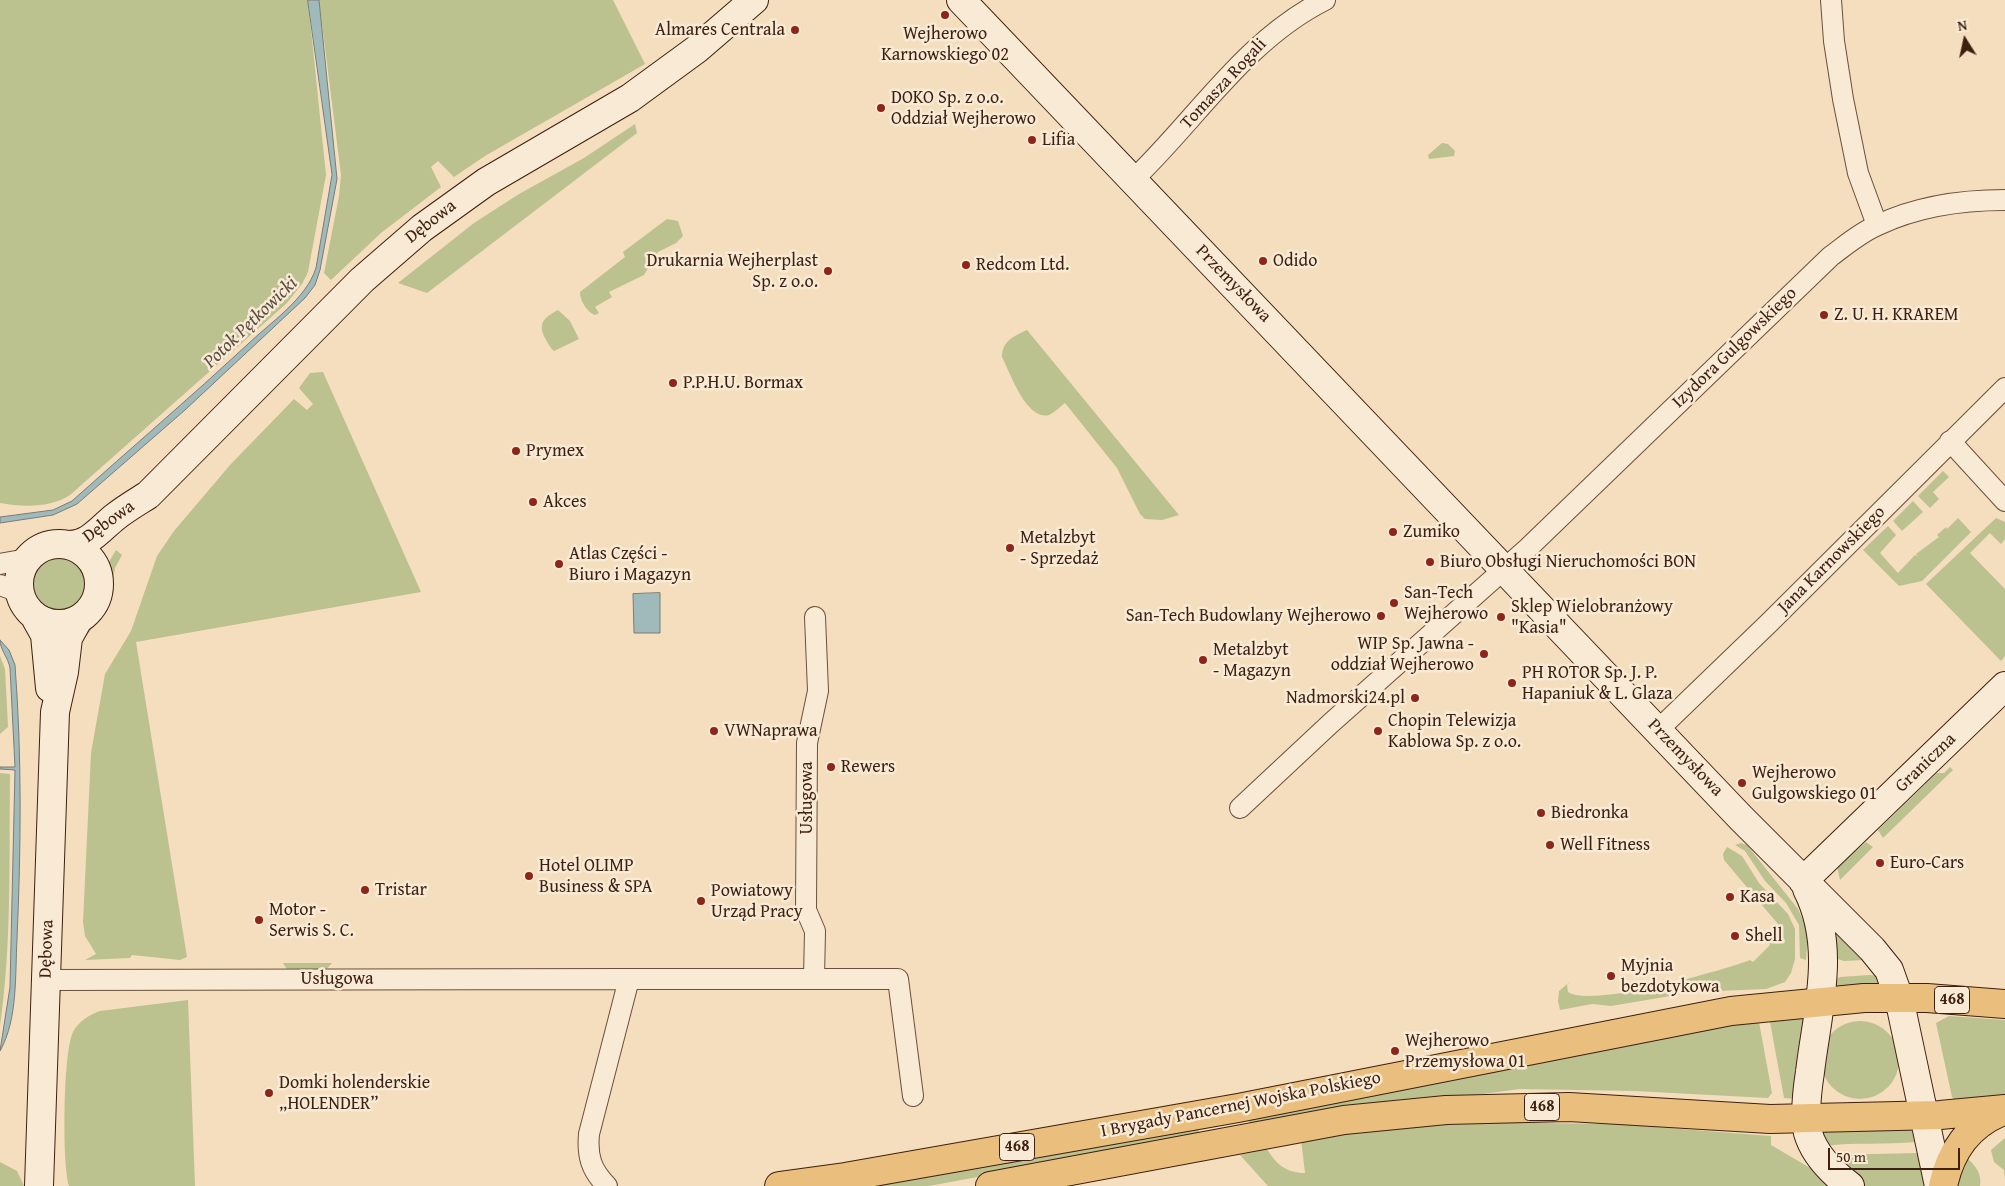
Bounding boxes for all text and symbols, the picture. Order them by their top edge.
marker: Wejherowo Karnowskiego 02 [939,9,951,21]
north arrow [1940,15,1990,65]
text: N [1956,15,1969,36]
place label: Almares Centrala [655,19,785,41]
place label: Wejherowo Karnowskiego 02 [881,23,1009,66]
marker: Almares Centrala [789,24,801,36]
street label: Tomasza Rogali [1176,34,1272,134]
place label: DOKO Sp. z o.o. Oddział Wejherowo [891,87,1036,130]
marker: DOKO Sp. z o.o. Oddział Wejherowo [875,102,887,114]
place label: Lifia [1042,129,1075,151]
marker: Lifia [1026,134,1038,146]
street label: Dębowa [401,195,461,249]
street label: Przemysłowa [1191,241,1275,327]
place label: Drukarnia Wejherplast Sp. z o.o. [647,250,818,292]
place label: Odido [1273,250,1317,272]
place label: Redcom Ltd. [976,254,1069,276]
marker: Odido [1257,255,1269,267]
marker: Redcom Ltd. [960,259,972,271]
marker: Drukarnia Wejherplast Sp. z o.o. [822,265,834,277]
water label: Potok Pętkowicki [199,273,303,373]
street label: Izydora Gulgowskiego [1668,283,1802,413]
place label: Z. U. H. KRAREM [1834,304,1958,326]
marker: Z. U. H. KRAREM [1818,309,1830,321]
place label: P.P.H.U. Bormax [683,372,803,394]
marker: P.P.H.U. Bormax [667,377,679,389]
place label: Prymex [526,440,584,462]
marker: Prymex [510,445,522,457]
place label: Akces [543,491,587,513]
street label: Dębowa [79,496,139,548]
marker: Akces [527,496,539,508]
street label: Jana Karnowskiego [1774,502,1890,618]
place label: Zumiko [1403,521,1460,543]
marker: Zumiko [1387,526,1399,538]
place label: Metalzbyt - Sprzedaż [1020,527,1098,570]
marker: Metalzbyt - Sprzedaż [1004,542,1016,554]
place label: Atlas Części - Biuro i Magazyn [569,543,691,586]
place label: Biuro Obsługi Nieruchomości BON [1440,551,1696,573]
marker: Biuro Obsługi Nieruchomości BON [1424,556,1436,568]
marker: Atlas Części - Biuro i Magazyn [553,558,565,570]
place label: San-Tech Wejherowo [1404,582,1488,624]
place label: Sklep Wielobranżowy "Kasia" [1511,596,1673,638]
marker: San-Tech Wejherowo [1388,597,1400,609]
place label: San-Tech Budowlany Wejherowo [1126,605,1371,627]
marker: San-Tech Budowlany Wejherowo [1375,610,1387,622]
marker: Sklep Wielobranżowy "Kasia" [1495,611,1507,623]
place label: WIP Sp. Jawna - oddział Wejherowo [1331,633,1474,676]
place label: Metalzbyt - Magazyn [1213,639,1291,682]
marker: WIP Sp. Jawna - oddział Wejherowo [1478,648,1490,660]
marker: Metalzbyt - Magazyn [1197,654,1209,666]
place label: PH ROTOR Sp. J. P. Hapaniuk & L. Glaza [1522,662,1672,704]
marker: PH ROTOR Sp. J. P. Hapaniuk & L. Glaza [1506,677,1518,689]
place label: Nadmorski24.pl [1286,687,1405,709]
marker: Nadmorski24.pl [1409,692,1421,704]
place label: Chopin Telewizja Kablowa Sp. z o.o. [1388,710,1521,752]
street label: Przemysłowa [1643,715,1727,801]
place label: VWNaprawa [724,720,818,742]
marker: VWNaprawa [708,725,720,737]
marker: Chopin Telewizja Kablowa Sp. z o.o. [1372,725,1384,737]
street label: Graniczna [1891,729,1961,797]
place label: Rewers [841,756,895,778]
marker: Rewers [825,761,837,773]
street label: Usługowa [796,762,818,834]
place label: Wejherowo Gulgowskiego 01 [1752,762,1877,804]
marker: Wejherowo Gulgowskiego 01 [1736,777,1748,789]
place label: Biedronka [1551,802,1628,824]
marker: Biedronka [1535,807,1547,819]
place label: Well Fitness [1560,834,1650,856]
marker: Well Fitness [1544,839,1556,851]
place label: Euro-Cars [1890,852,1964,874]
place label: Hotel OLIMP Business & SPA [539,855,652,898]
marker: Euro-Cars [1874,857,1886,869]
marker: Hotel OLIMP Business & SPA [523,870,535,882]
place label: Tristar [375,879,427,901]
place label: Powiatowy Urząd Pracy [711,880,803,922]
marker: Tristar [359,884,371,896]
place label: Kasa [1740,886,1775,908]
marker: Kasa [1724,891,1736,903]
marker: Powiatowy Urząd Pracy [695,895,707,907]
place label: Motor - Serwis S. C. [269,899,354,942]
marker: Motor - Serwis S. C. [253,914,265,926]
street label: Dębowa [35,919,59,979]
place label: Shell [1745,925,1782,947]
marker: Shell [1729,930,1741,942]
place label: Myjnia bezdotykowa [1621,955,1719,998]
street label: Usługowa [301,968,373,990]
marker: Myjnia bezdotykowa [1605,970,1617,982]
road number: 468 [1934,986,1970,1014]
place label: Wejherowo Przemysłowa 01 [1405,1030,1526,1072]
marker: Wejherowo Przemysłowa 01 [1389,1045,1401,1057]
street label: I Brygady Pancernej Wojska Polskiego [1099,1067,1383,1143]
place label: Domki holenderskie „HOLENDER” [279,1072,430,1114]
marker: Domki holenderskie „HOLENDER” [263,1087,275,1099]
road number: 468 [1524,1094,1560,1120]
road number: 468 [1000,1134,1034,1160]
scale bar [1830,1138,1962,1170]
text: 50 m [1836,1146,1866,1167]

